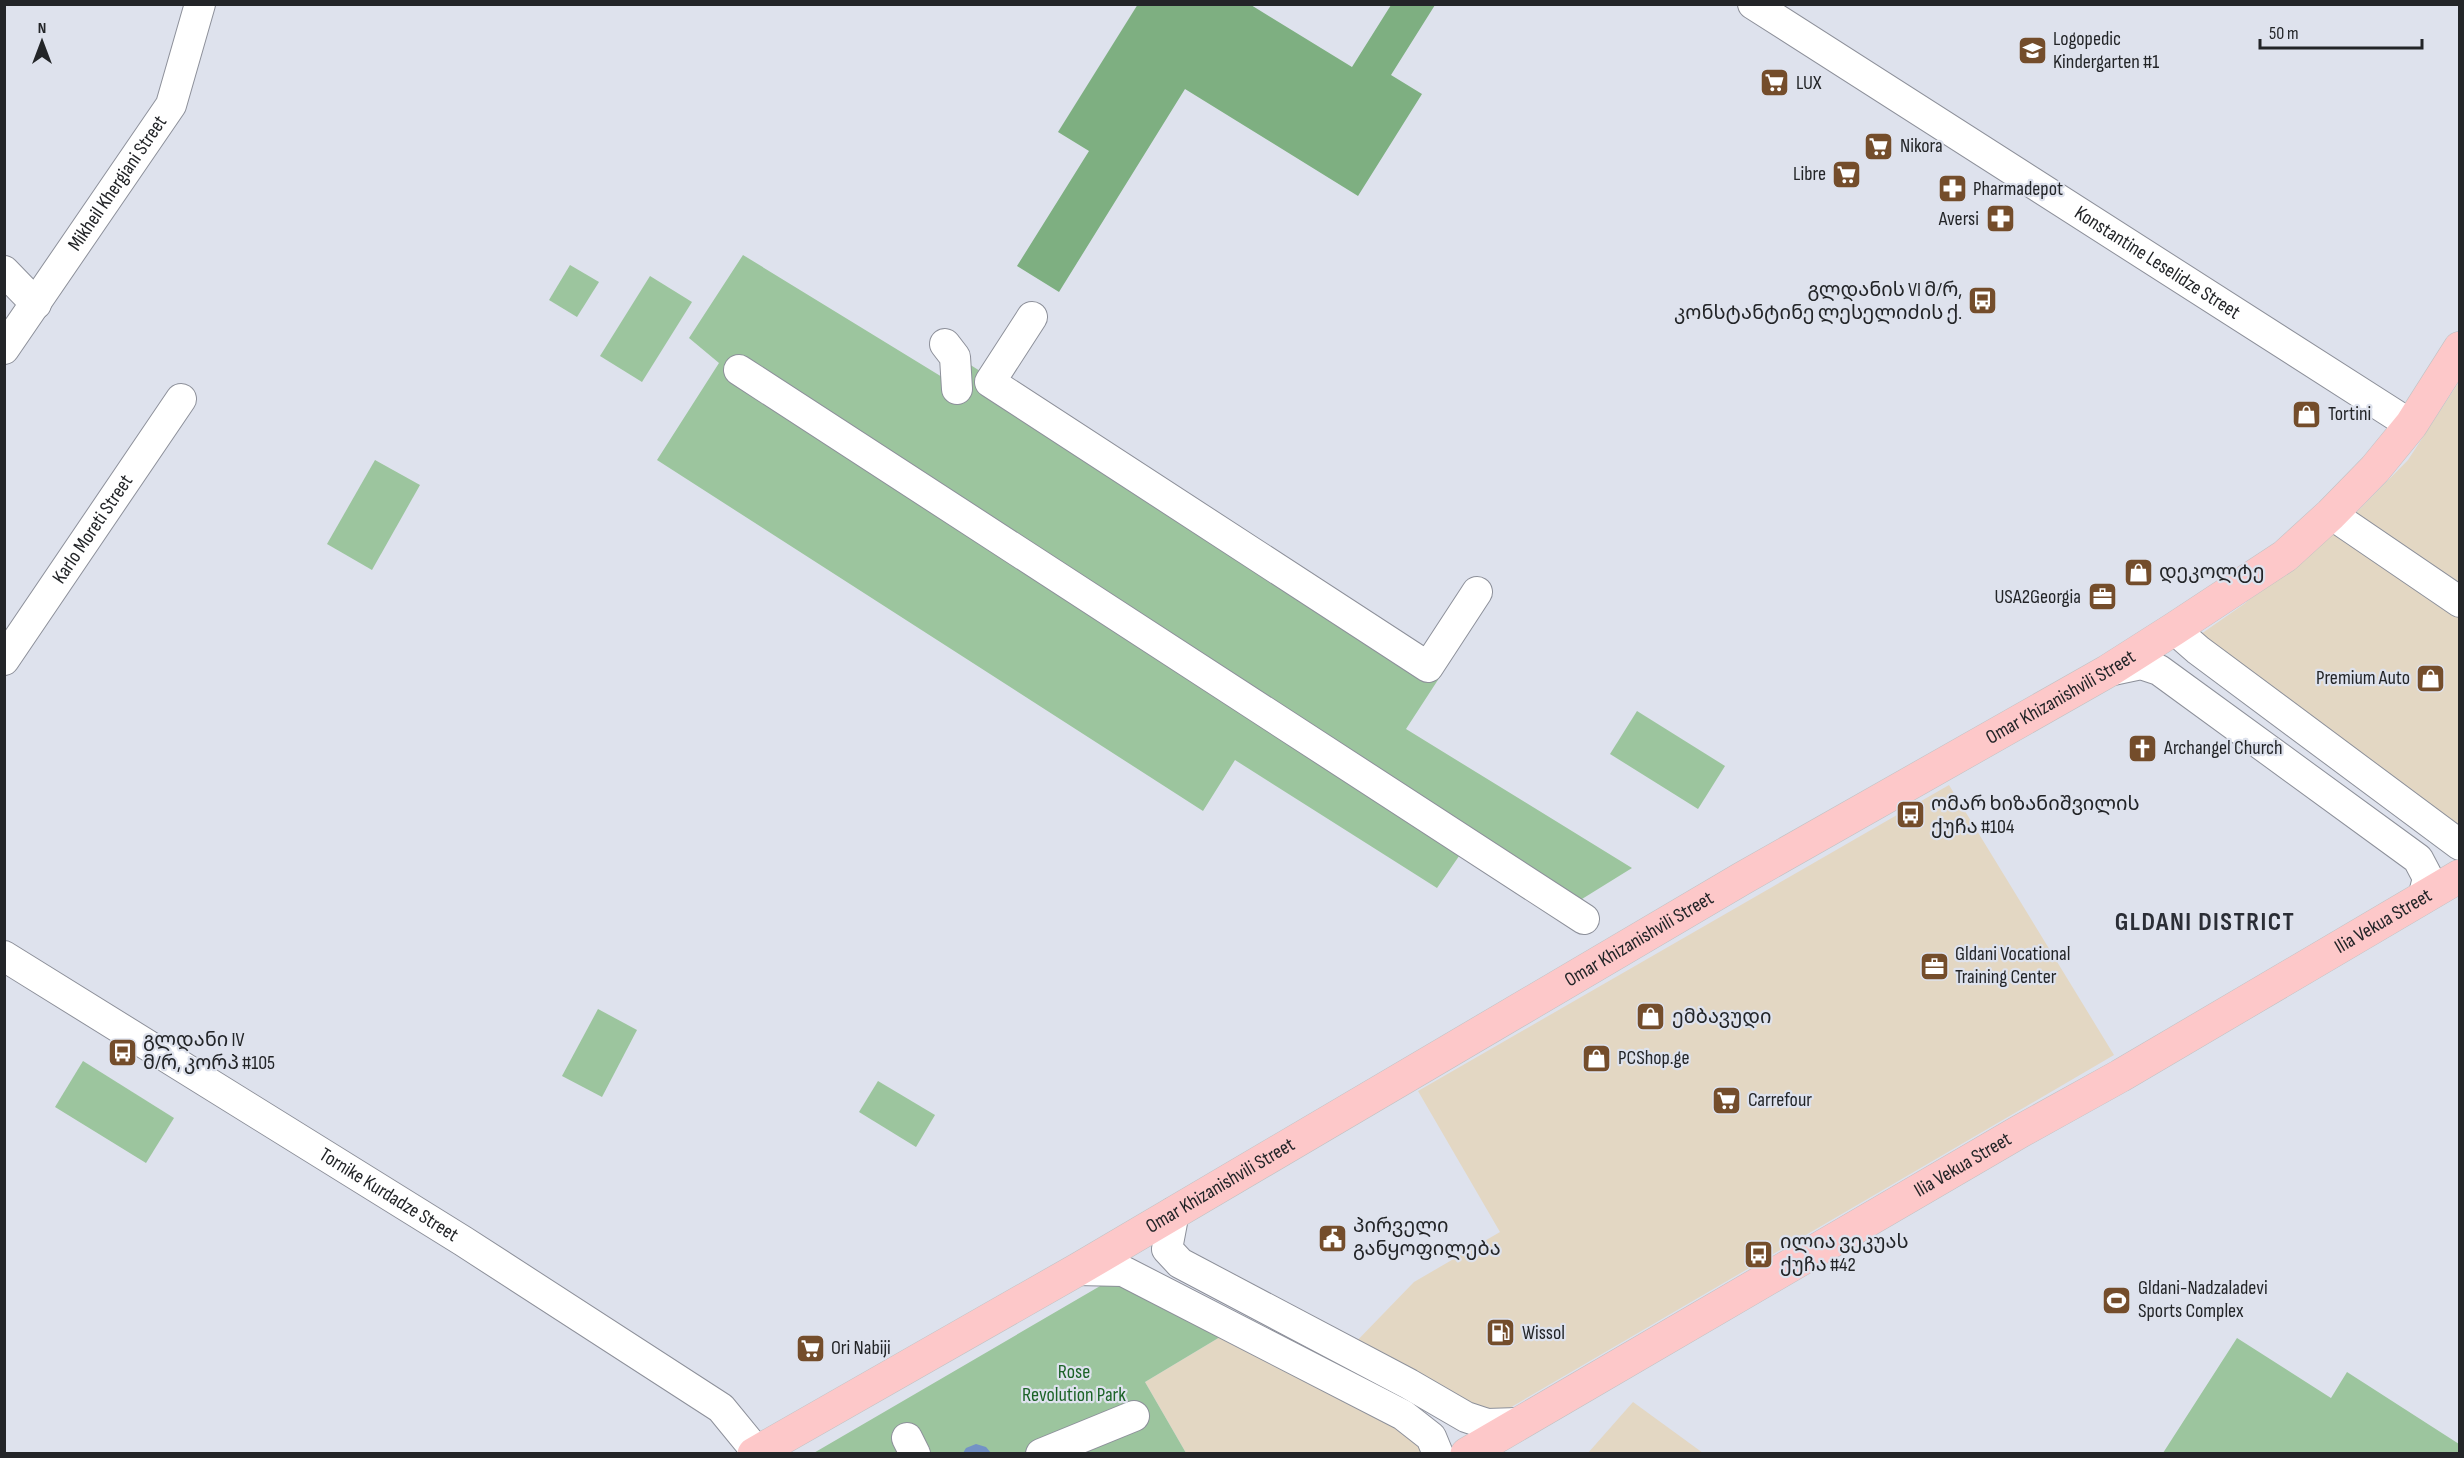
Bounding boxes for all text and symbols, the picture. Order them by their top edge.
north arrow [12,12,72,72]
scale bar [2260,12,2422,50]
text: N [38,19,46,38]
text: 50 m [2269,23,2299,44]
place label: Logopedic Kindergarten #1 [2053,27,2159,74]
school or university icon: Logopedic Kindergarten #1 [2016,34,2048,66]
supermarket icon: LUX [1759,67,1791,99]
place label: LUX [1796,71,1822,95]
street label: Mikheil Khergiani Street [63,111,172,255]
supermarket icon: Nikora [1863,130,1895,162]
place label: Nikora [1900,134,1943,158]
supermarket icon: Libre [1831,158,1863,190]
place label: Libre [1793,162,1826,186]
pharmacy icon: Pharmadepot [1936,173,1968,205]
place label: Pharmadepot [1973,177,2063,201]
street label: Konstantine Leselidze Street [2070,201,2245,325]
pharmacy icon: Aversi [1984,203,2016,235]
place label: Aversi [1938,207,1979,231]
place label: გლდანის VI მ/რ, კონსტანტინე ლესელიძის ქ. [1674,278,1962,325]
bus stop icon: გლდანის VI მ/რ, კონსტანტინე ლესელიძის ქ. [1967,285,1999,317]
shop icon: Tortini [2291,398,2323,430]
place label: Tortini [2328,402,2371,426]
street label: Karlo Moreti Street [47,470,138,588]
shop icon: დეკოლტე [2122,556,2154,588]
place label: დეკოლტე [2159,560,2264,584]
office icon: USA2Georgia [2086,581,2118,613]
place label: USA2Georgia [1994,585,2081,609]
street label: Omar Khizanishvili Street [1982,645,2140,750]
shop icon: Premium Auto [2415,662,2447,694]
place label: Premium Auto [2316,666,2410,690]
church icon: Archangel Church [2127,732,2159,764]
place label: Archangel Church [2163,736,2283,760]
place label: ომარ ხიზანიშვილის ქუჩა #104 [1931,792,2140,839]
bus stop icon: ომარ ხიზანიშვილის ქუჩა #104 [1894,799,1926,831]
street label: Ilia Vekua Street [2330,883,2436,959]
street label: Omar Khizanishvili Street [1560,886,1718,992]
district label: GLDANI DISTRICT [2115,907,2295,938]
place label: Gldani Vocational Training Center [1955,942,2070,989]
office icon: Gldani Vocational Training Center [1918,950,1950,982]
shop icon: ემბავუდი [1635,1001,1667,1033]
place label: ემბავუდი [1672,1005,1771,1029]
place label: გლდანი IV მ/რ, კორპ #105 [143,1028,275,1075]
bus stop icon: გლდანი IV მ/რ, კორპ #105 [106,1036,138,1068]
shop icon: PCShop.ge [1581,1042,1613,1074]
place label: PCShop.ge [1618,1046,1690,1070]
supermarket icon: Carrefour [1711,1084,1743,1116]
place label: Carrefour [1748,1088,1812,1112]
street label: Ilia Vekua Street [1910,1127,2016,1202]
street label: Omar Khizanishvili Street [1142,1133,1299,1239]
street label: Tornike Kurdadze Street [315,1143,463,1247]
place label: პირველი განყოფილება [1353,1214,1501,1261]
public building icon: პირველი განყოფილება [1316,1222,1348,1254]
place label: ილია ვეკუას ქუჩა #42 [1780,1230,1909,1277]
bus stop icon: ილია ვეკუას ქუჩა #42 [1743,1238,1775,1270]
place label: Gldani-Nadzaladevi Sports Complex [2138,1276,2268,1323]
sports icon: Gldani-Nadzaladevi Sports Complex [2101,1284,2133,1316]
fuel station icon: Wissol [1485,1317,1517,1349]
place label: Wissol [1522,1321,1565,1345]
supermarket icon: Ori Nabiji [794,1332,826,1364]
place label: Ori Nabiji [831,1336,891,1360]
park label: Rose Revolution Park [1022,1360,1126,1407]

